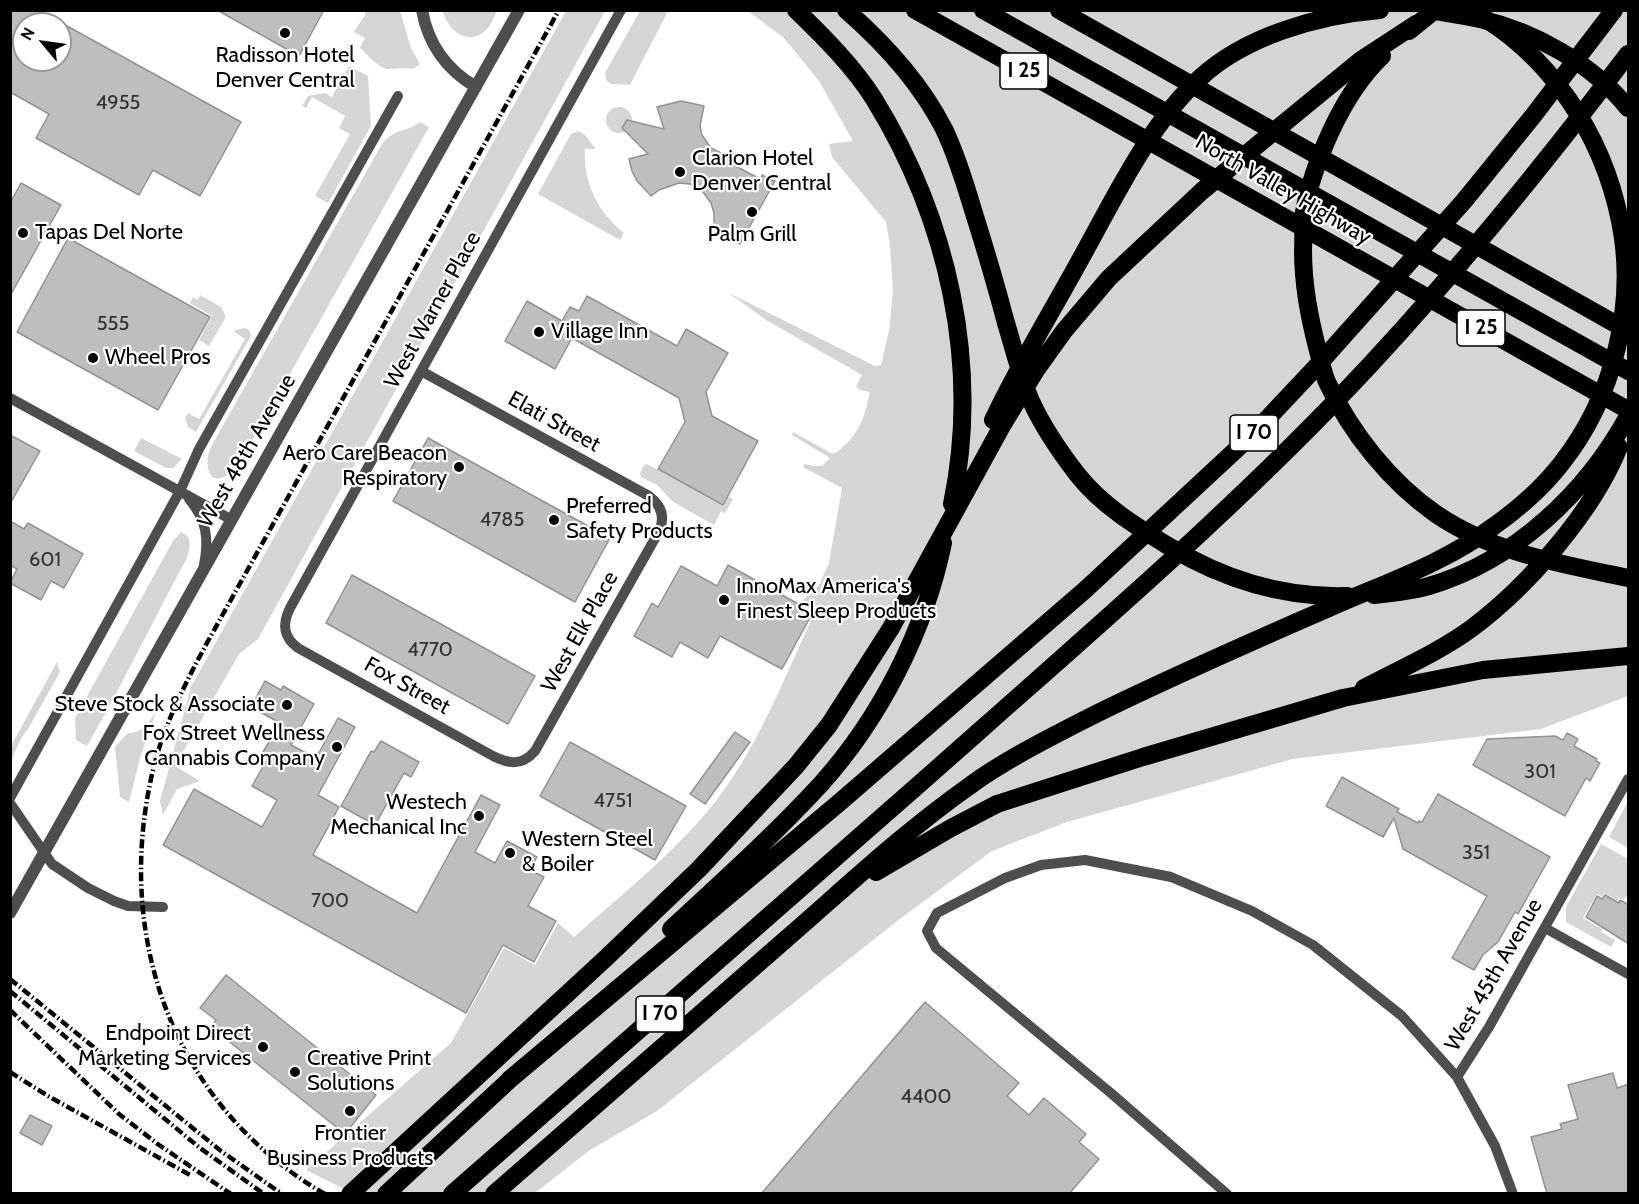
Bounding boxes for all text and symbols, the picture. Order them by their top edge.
north arrow [12,12,72,72]
text: N [17,24,39,44]
marker: Radisson Hotel Denver Central [278,26,292,40]
place label: Radisson Hotel Denver Central [215,43,355,94]
road number: I 25 [1000,53,1048,89]
house number: 4955 [96,91,140,115]
street label: North Valley Highway [1190,129,1376,251]
place label: Clarion Hotel Denver Central [692,146,832,198]
marker: Clarion Hotel Denver Central [673,165,687,179]
marker: Palm Grill [745,205,759,219]
place label: Tapas Del Norte [35,220,183,246]
place label: Palm Grill [708,222,796,248]
marker: Tapas Del Norte [16,226,30,240]
street label: West Warner Place [379,227,487,393]
road number: I 25 [1457,310,1505,346]
house number: 555 [97,312,129,336]
place label: Village Inn [551,319,648,345]
marker: Village Inn [532,325,546,339]
place label: Wheel Pros [105,345,211,371]
marker: Wheel Pros [86,351,100,365]
street label: West 48th Avenue [192,370,302,532]
street label: Elati Street [503,386,605,458]
road number: I 70 [1230,415,1278,451]
place label: Aero Care Beacon Respiratory [283,441,447,493]
marker: Aero Care Beacon Respiratory [452,460,466,474]
place label: Preferred Safety Products [566,494,713,546]
house number: 4785 [480,508,524,532]
marker: Preferred Safety Products [547,513,561,527]
house number: 601 [29,548,61,572]
street label: West Elk Place [536,567,624,697]
place label: InnoMax America's Finest Sleep Products [736,574,936,626]
marker: InnoMax America's Finest Sleep Products [717,593,731,607]
house number: 4770 [407,638,453,662]
street label: Fox Street [359,652,455,720]
place label: Steve Stock & Associate [55,692,275,718]
marker: Steve Stock & Associate [280,698,294,712]
place label: Fox Street Wellness Cannabis Company [143,721,325,772]
marker: Fox Street Wellness Cannabis Company [330,740,344,754]
house number: 301 [1524,760,1556,784]
house number: 4751 [594,789,632,813]
place label: Westech Mechanical Inc [330,790,467,842]
marker: Westech Mechanical Inc [472,809,486,823]
place label: Western Steel & Boiler [522,827,653,878]
house number: 351 [1462,841,1490,865]
marker: Western Steel & Boiler [503,846,517,860]
house number: 700 [311,889,349,913]
street label: West 45th Avenue [1440,894,1548,1056]
road number: I 70 [636,996,684,1032]
place label: Endpoint Direct Marketing Services [78,1021,251,1072]
marker: Endpoint Direct Marketing Services [256,1040,270,1054]
place label: Creative Print Solutions [307,1046,431,1098]
marker: Creative Print Solutions [288,1065,302,1079]
house number: 4400 [900,1085,952,1109]
marker: Frontier Business Products [343,1104,357,1118]
place label: Frontier Business Products [267,1121,433,1172]

